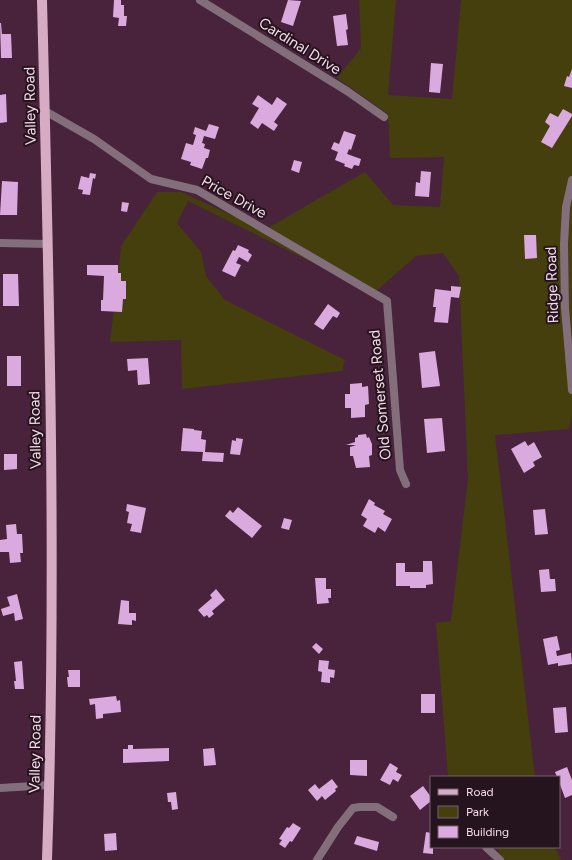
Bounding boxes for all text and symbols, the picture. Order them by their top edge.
street label: Cardinal Drive [256,14,344,78]
street label: Valley Road [20,67,40,145]
street label: Price Drive [198,172,270,222]
street label: Ridge Road [542,246,562,324]
street label: Old Somerset Road [365,329,395,461]
street label: Valley Road [25,391,45,469]
street label: Valley Road [25,715,45,793]
legend [430,776,560,848]
text: Road [466,785,494,799]
text: Park [466,805,489,819]
text: Building [466,825,509,839]

